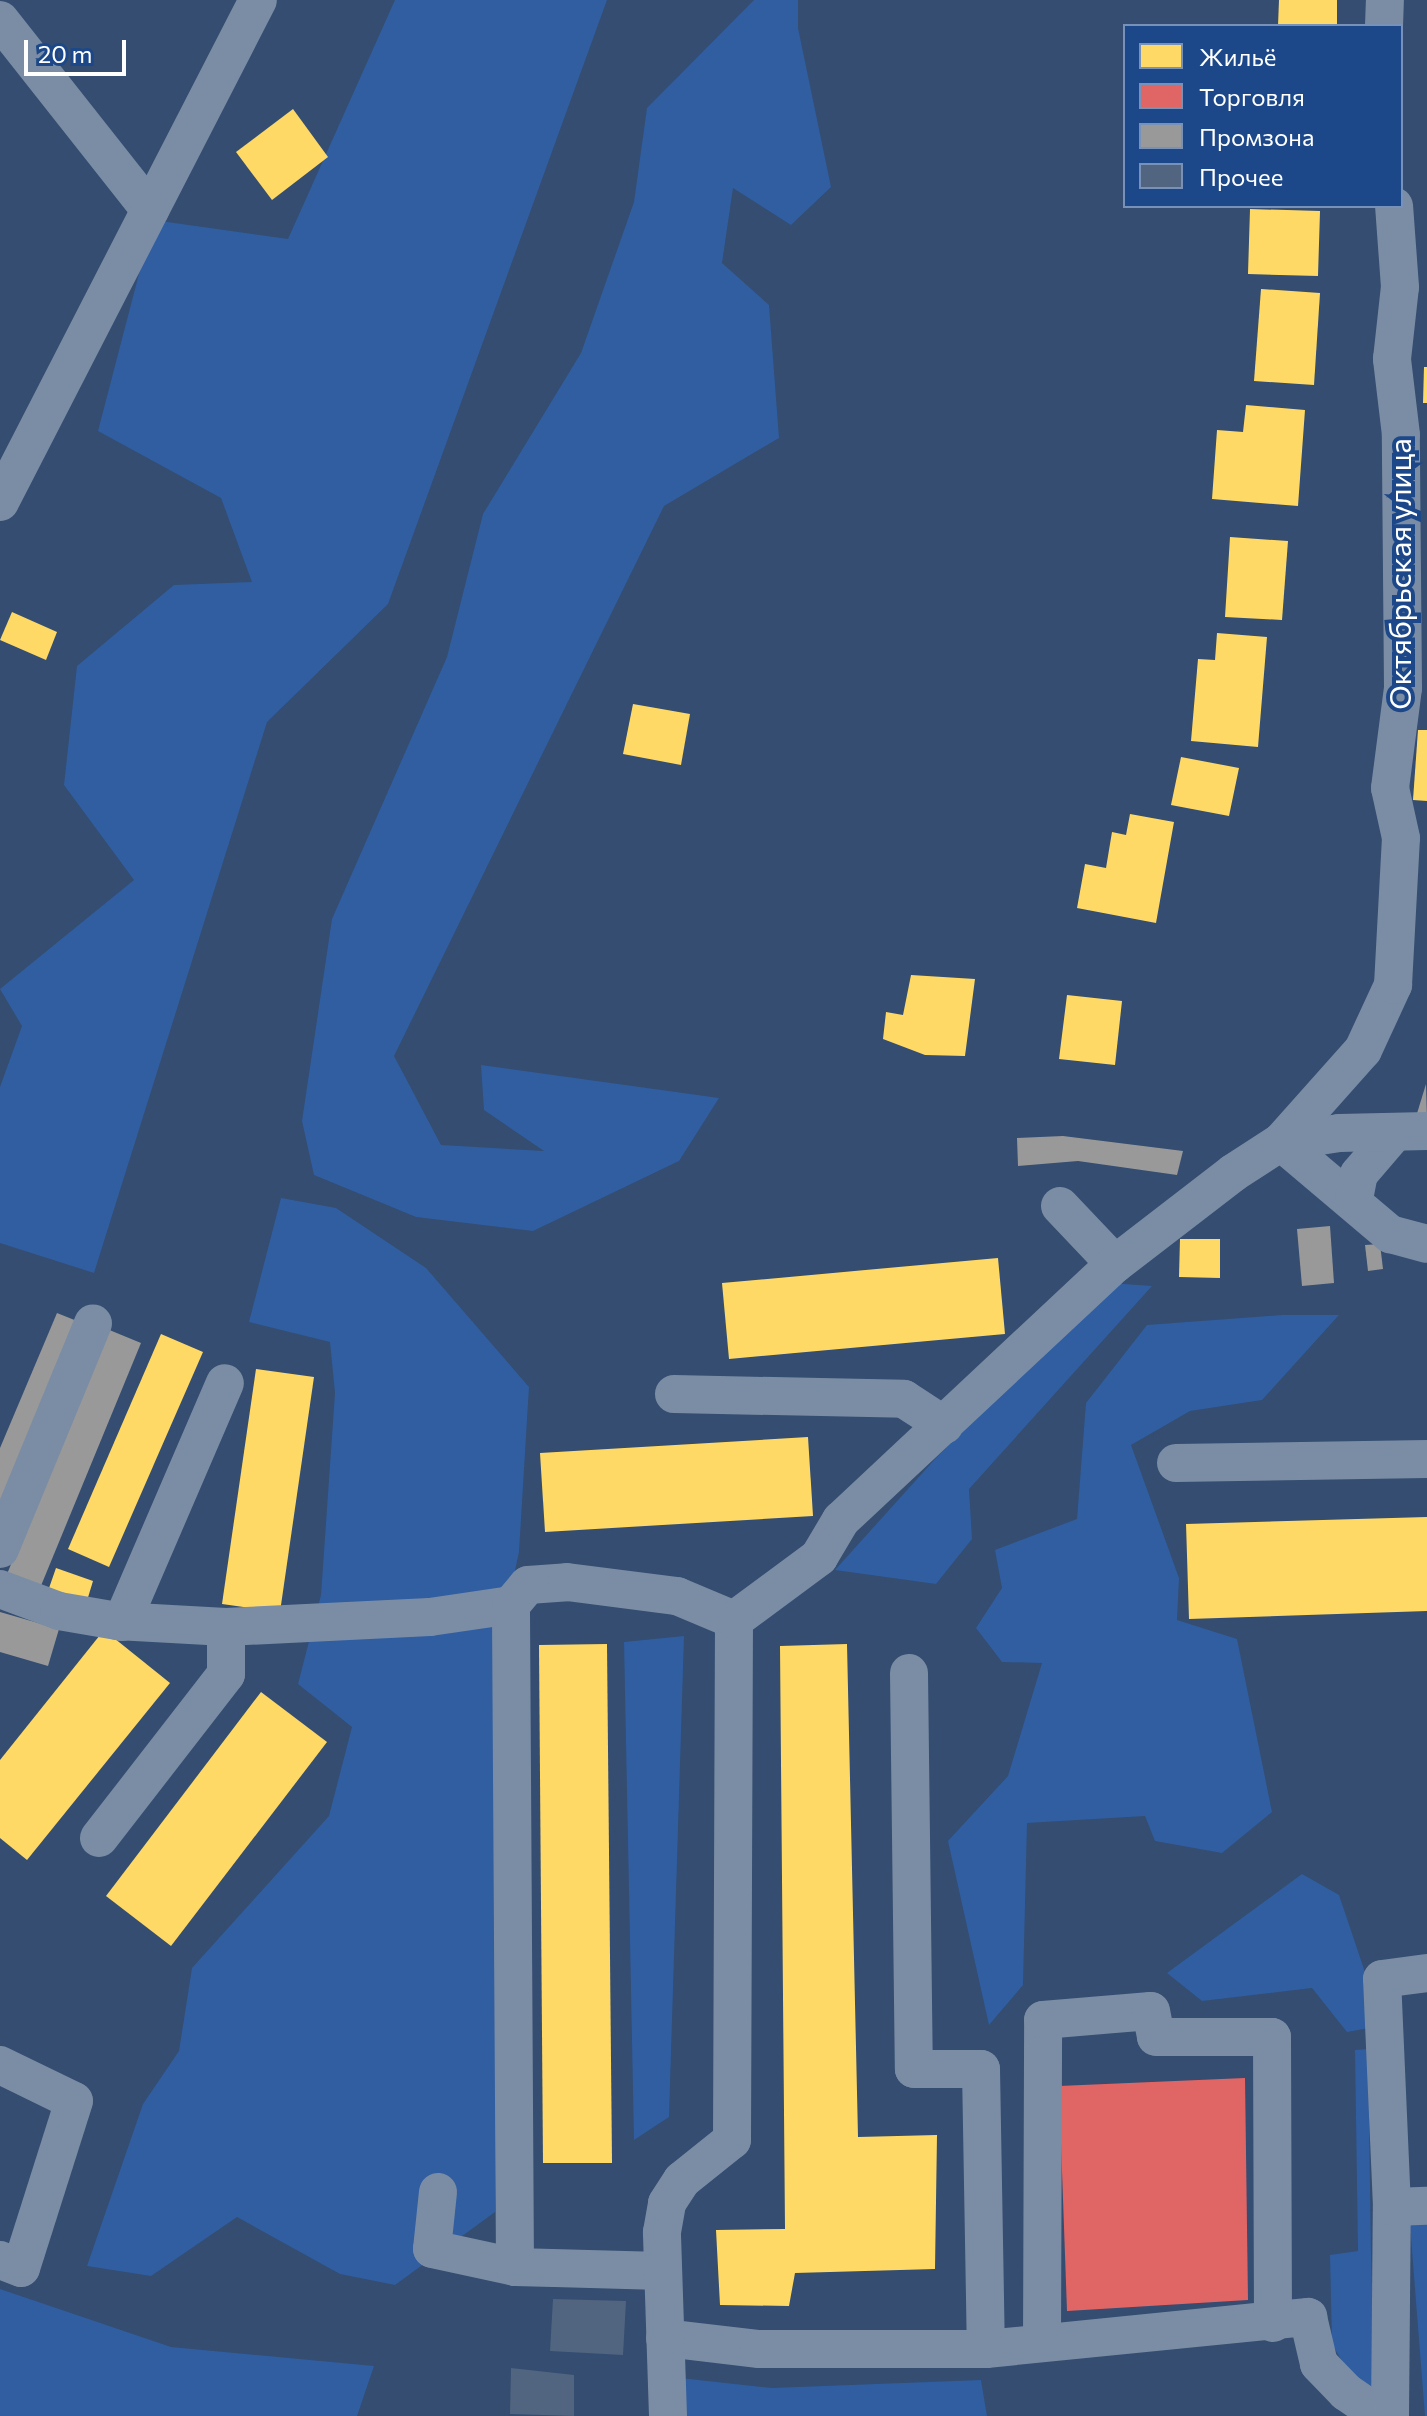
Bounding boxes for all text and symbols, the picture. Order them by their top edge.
scale bar [28,24,130,74]
legend [1123,24,1403,208]
text: 20 m [38,39,92,68]
text: Жильё [1199,42,1276,71]
text: Торговля [1199,82,1305,111]
text: Промзона [1199,122,1314,151]
text: Прочее [1199,162,1283,191]
street label: Октябрьская улица [1381,438,1417,710]

